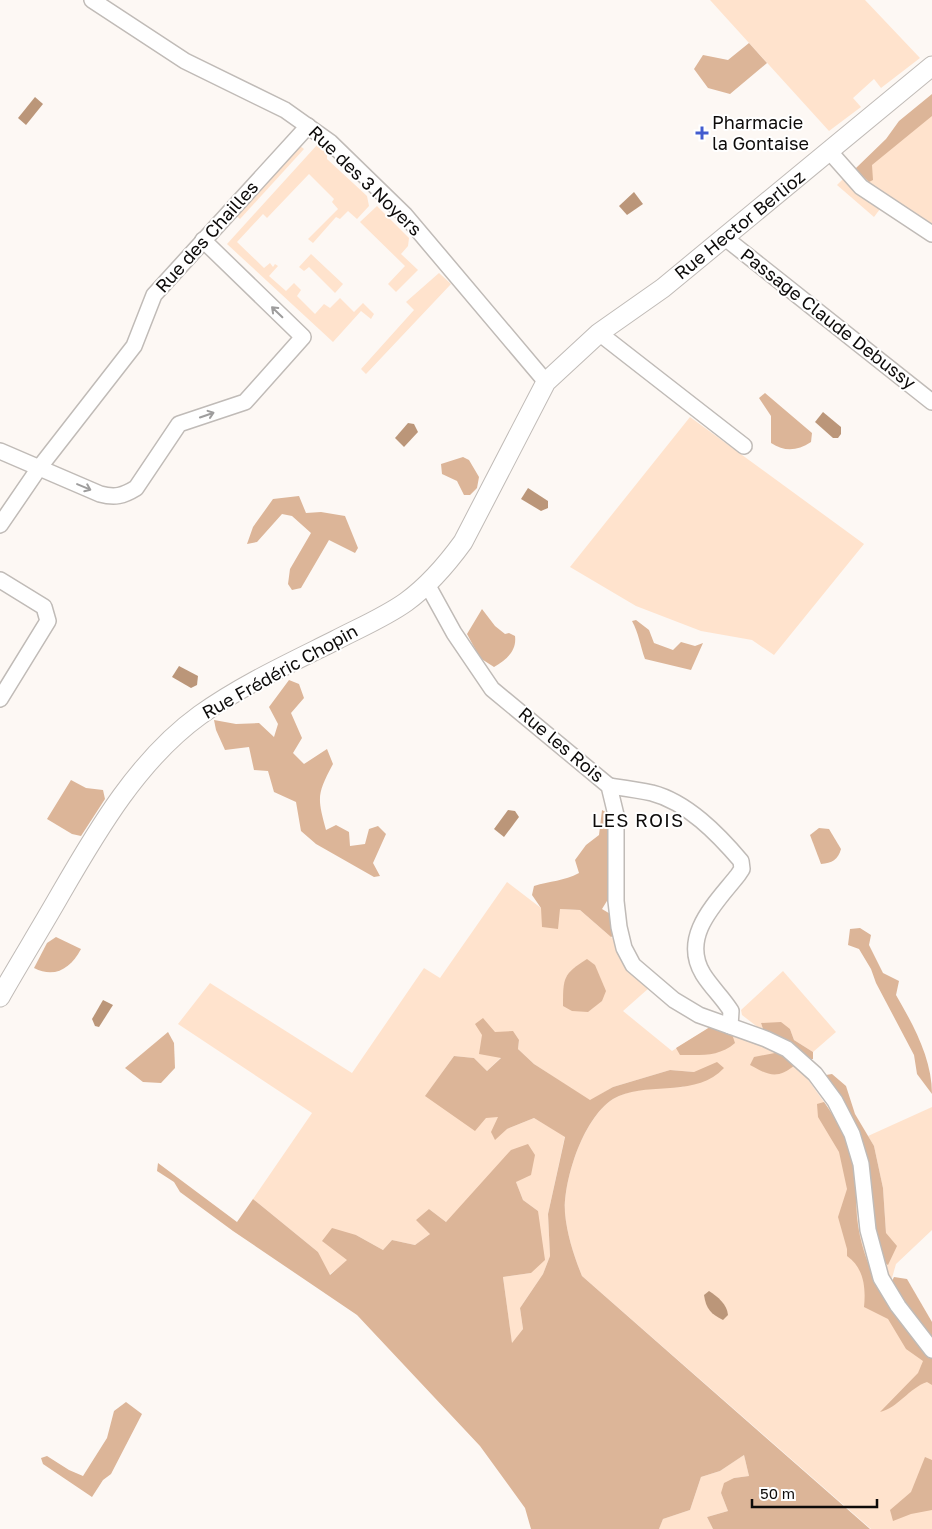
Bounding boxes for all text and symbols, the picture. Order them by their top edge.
place label: Pharmacie la Gontaise [712,111,809,154]
street label: Rue des 3 Noyers [304,121,427,240]
marker: Pharmacie la Gontaise [696,127,708,139]
street label: Rue Hector Berlioz [670,165,809,284]
street label: Rue des Chailles [150,176,262,297]
street label: Passage Claude Debussy [737,243,921,393]
one-way arrow [271,306,284,318]
one-way arrow [199,410,215,419]
one-way arrow [76,483,91,493]
street label: Rue Frédéric Chopin [198,619,361,723]
street label: Rue les Rois [514,702,609,786]
district label: LES ROIS [592,808,684,831]
scale bar [752,1476,877,1508]
text: 50 m [760,1484,795,1502]

